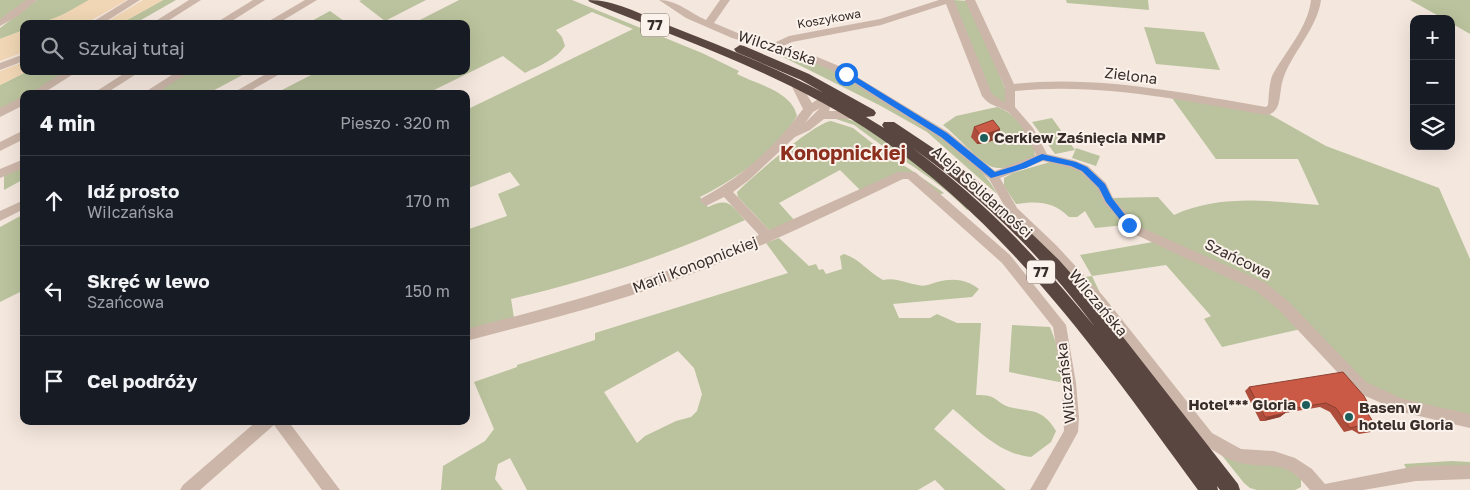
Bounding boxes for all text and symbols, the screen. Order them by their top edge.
street label: Koszykowa [796,6,862,31]
road number: 77 [641,14,669,36]
map controls [1410,15,1455,150]
button: + [1410,15,1455,60]
search box [20,20,470,75]
street label: WiIczańska [736,26,819,68]
icon: search [38,34,66,62]
text: Szukaj tutaj [78,36,185,59]
button: − [1410,60,1455,105]
route start [835,63,858,86]
street label: Zielona [1104,63,1159,87]
button: layers [1410,105,1455,150]
text: 4 min [40,110,95,136]
text: Pieszo · 320 m [340,113,450,133]
place label: Cerkiew Zaśnięcia NMP [994,128,1166,146]
marker: Cerkiew Zaśnięcia NMP [978,132,990,144]
district label: Konopnickiej [780,140,906,164]
street label: Aleja Solidarności [929,142,1037,241]
text: Idź prosto [87,179,179,202]
icon: ahead [40,187,68,215]
text: 170 m [406,191,450,211]
text: WiIczańska [87,202,174,222]
route end [1118,214,1141,237]
street label: Marii Konopnickiej [630,232,760,296]
street label: Szańcowa [1202,234,1275,282]
road number: 77 [1027,260,1055,284]
street label: WiIczańska [1066,265,1132,339]
text: Skręć w lewo [87,269,210,292]
icon: left [40,277,68,305]
text: 150 m [405,281,450,301]
text: Szańcowa [87,292,164,312]
street label: Wilczańska [1052,342,1078,425]
icon: arrive [40,367,68,395]
text: Cel podróży [87,369,197,392]
place label: Hotel*** Gloria [1188,395,1296,413]
place label: Basen w hotelu Gloria [1359,398,1453,433]
marker: Hotel*** Gloria [1300,399,1312,411]
marker: Basen w hotelu Gloria [1343,411,1355,423]

